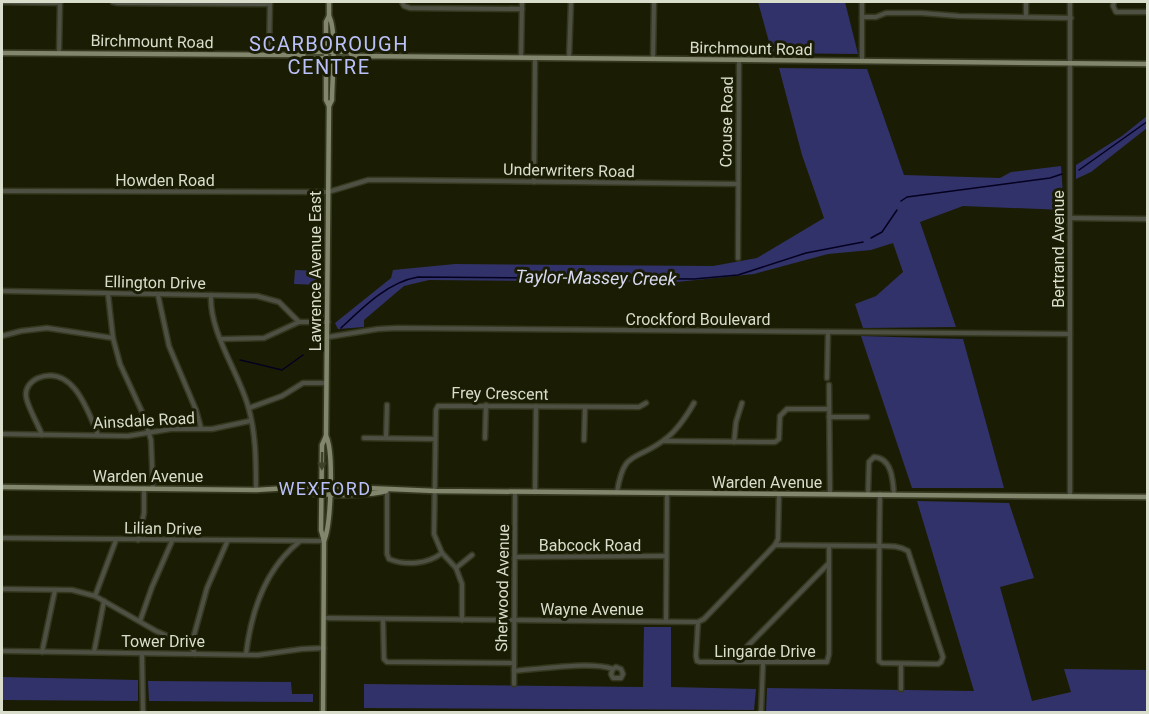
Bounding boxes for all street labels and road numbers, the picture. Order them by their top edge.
street label: Birchmount Road [90,31,214,52]
street label: Birchmount Road [689,38,813,59]
street label: Crouse Road [716,76,737,168]
street label: Underwriters Road [503,160,635,181]
street label: Howden Road [115,171,215,190]
street label: Bertrand Avenue [1049,190,1068,308]
street label: Lawrence Avenue East [306,191,325,351]
street label: Ellington Drive [104,272,206,293]
street label: Crockford Boulevard [625,310,771,329]
street label: Frey Crescent [451,383,549,404]
street label: Ainsdale Road [92,408,196,433]
street label: Warden Avenue [93,467,203,486]
street label: Warden Avenue [712,473,822,492]
street label: Lilian Drive [124,518,202,539]
street label: Sherwood Avenue [492,524,513,652]
street label: Babcock Road [539,536,641,555]
street label: Wayne Avenue [540,600,644,619]
street label: Tower Drive [121,632,205,651]
street label: Lingarde Drive [714,642,816,661]

